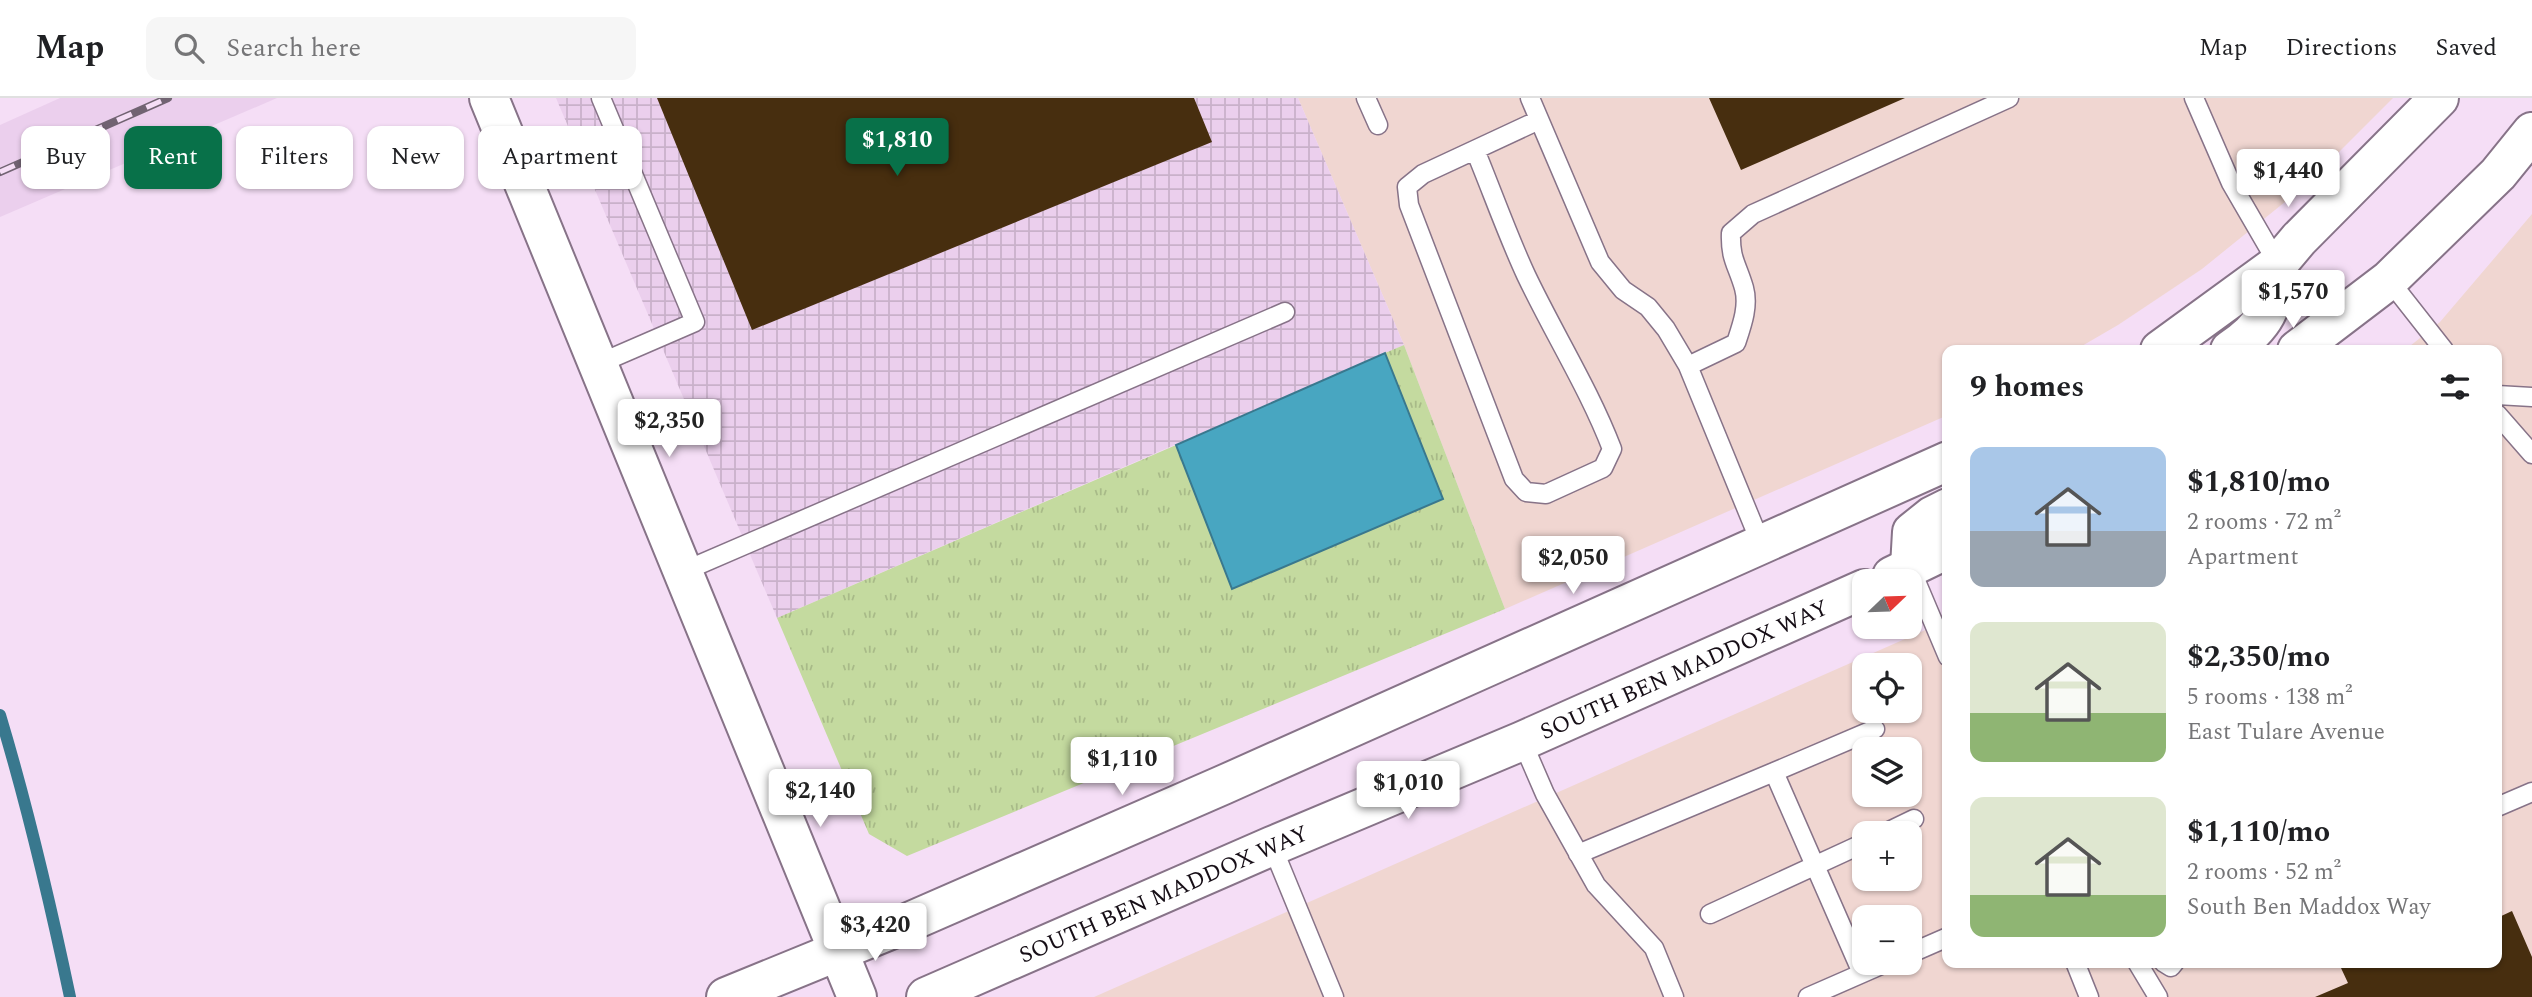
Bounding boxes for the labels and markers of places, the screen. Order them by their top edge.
pin: $1,810 [840,118,954,178]
pin: $1,440 [2231,150,2345,209]
pin: $1,570 [2236,271,2350,330]
pin: $2,350 [612,400,726,459]
pin: $2,050 [1516,536,1630,596]
pin: $1,110 [1065,738,1179,797]
pin: $1,010 [1351,762,1465,821]
pin: $2,140 [763,770,877,829]
pin: $3,420 [818,904,932,963]

